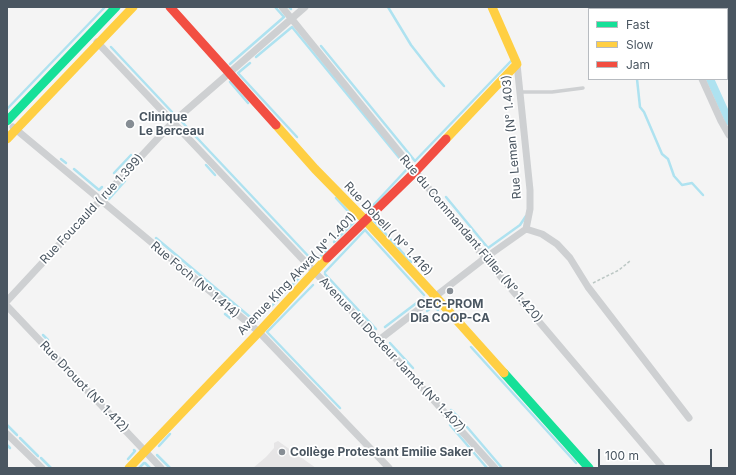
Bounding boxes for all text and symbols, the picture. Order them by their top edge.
legend [588,8,728,80]
text: Fast [626,17,650,32]
text: Slow [626,37,653,52]
text: Jam [626,57,650,72]
street label: Rue Leman (N° 1.403) [499,74,525,200]
place label: Clinique Le Berceau [139,110,204,138]
marker: Clinique Le Berceau [124,118,136,130]
street label: Rue Foucauld ( rue 1.399) [37,151,147,267]
street label: Rue du Commandant Füller (N° 1.420) [397,152,545,326]
street label: Rue Dobell ( N° 1.416) [341,179,435,279]
street label: Avenue King Akwa( N° 1.401) [235,210,359,338]
street label: Rue Foch (N° 1.414) [148,239,242,321]
street label: Avenue du Docteur Jamot (N° 1.407) [316,274,468,436]
marker: CEC-PROM Dla COOP-CA [445,286,455,296]
place label: CEC-PROM Dla COOP-CA [410,297,490,325]
street label: Rue Drouot (N° 1.412) [37,338,131,436]
scale bar [600,441,714,467]
place label: Collège Protestant Emilie Saker [290,445,473,459]
marker: Collège Protestant Emilie Saker [277,447,287,457]
text: 100 m [605,448,639,463]

